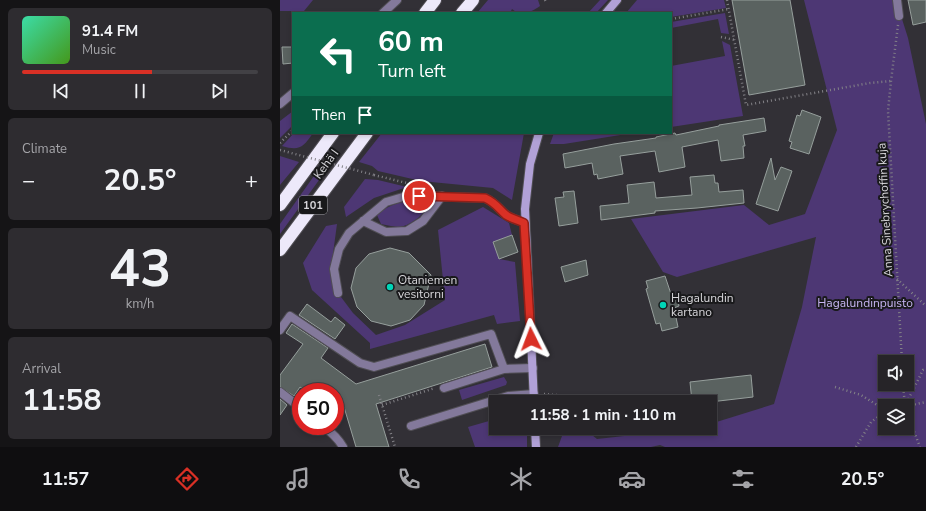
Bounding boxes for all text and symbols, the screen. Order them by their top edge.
text: 91.4 FM [82,21,138,41]
text: 60 m [378,23,444,61]
icon: left [312,28,364,80]
text: Music [82,41,116,59]
text: Turn left [378,59,446,83]
icon: previous [50,80,72,102]
icon: pause [129,80,151,102]
icon: next [208,80,230,102]
icon: arrive [354,104,376,126]
text: Then [312,105,346,125]
text: Climate [22,140,67,158]
street label: Anna Sinebrychoffin kuja [873,143,897,277]
street label: Kehä I [310,146,342,182]
text: 20.5° [104,160,176,201]
text: − [22,166,35,196]
text: + [245,166,258,196]
pin [402,179,436,213]
icon: arrive [408,185,430,207]
road number: 101 [299,196,327,214]
text: 43 [109,233,171,304]
place label: Otaniemen vesitorni [398,272,457,302]
marker: Otaniemen vesitorni [385,282,395,292]
place label: Hagalundin kartano [671,290,734,320]
text: km/h [126,295,154,313]
park label: Hagalundinpuisto [817,295,913,311]
marker: Hagalundin kartano [658,300,668,310]
position arrow [510,318,552,360]
map controls [878,355,914,435]
button: sound [878,355,914,391]
text: Arrival [22,360,61,378]
text: 11:58 [22,380,101,421]
speed limit sign: 50 [292,383,344,435]
button: layers [878,399,914,435]
text: 11:58 · 1 min · 110 m [530,405,676,425]
icon: directions [173,465,201,493]
icon: music [284,465,312,493]
icon: phone [395,465,423,493]
icon: climate [507,465,535,493]
icon: car [618,465,646,493]
icon: filters [729,465,757,493]
text: 11:57 [42,467,89,491]
text: 20.5° [841,467,884,491]

